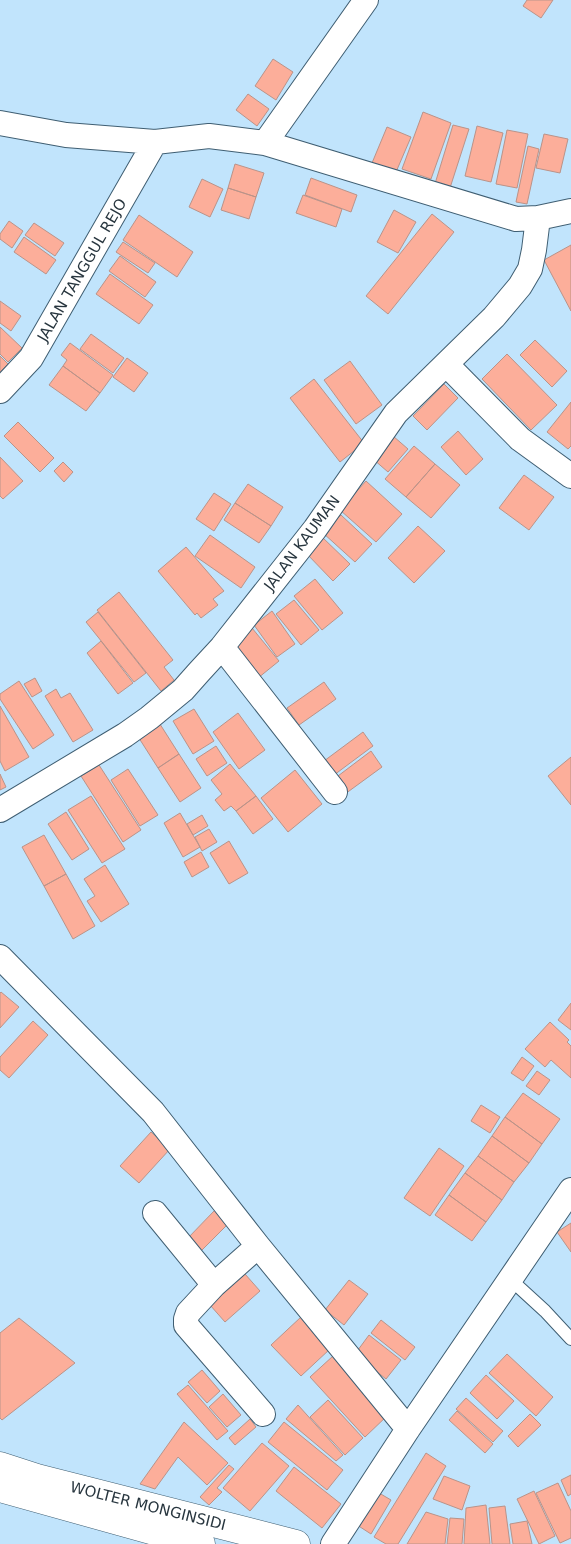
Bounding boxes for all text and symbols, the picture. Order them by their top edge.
street label: JALAN TANGGUL REJO [33,195,130,346]
street label: JALAN KAUMAN [260,492,344,595]
street label: WOLTER MONGINSIDI [68,1478,228,1534]

